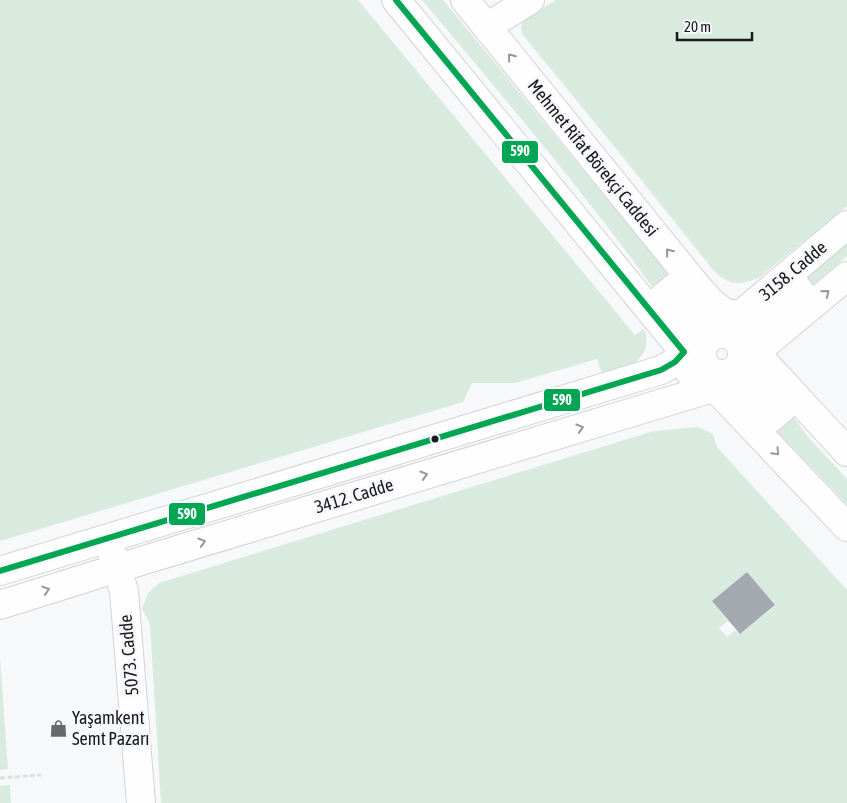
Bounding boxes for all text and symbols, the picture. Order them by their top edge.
scale bar [677,10,752,42]
text: 20 m [684,18,711,35]
one-way arrow [508,54,517,63]
street label: Mehmet Rifat Börekçi Caddesi [524,75,663,240]
line badge: 590 [501,140,539,164]
text: 590 [510,143,530,159]
street label: 3158. Cadde [755,236,831,305]
one-way arrow [665,248,674,257]
one-way arrow [821,290,830,299]
line badge: 590 [543,388,581,412]
text: 590 [552,392,572,408]
one-way arrow [575,424,583,434]
unlabelled marker [430,434,440,444]
one-way arrow [770,447,779,456]
one-way arrow [420,471,428,481]
street label: 3412. Cadde [312,474,396,517]
line badge: 590 [168,502,206,526]
text: 590 [177,506,197,522]
one-way arrow [197,538,205,548]
one-way arrow [42,586,50,596]
street label: 5073. Cadde [115,614,143,696]
place label: Yaşamkent Semt Pazarı [72,707,149,749]
shop icon: Yaşamkent Semt Pazarı [48,718,68,738]

